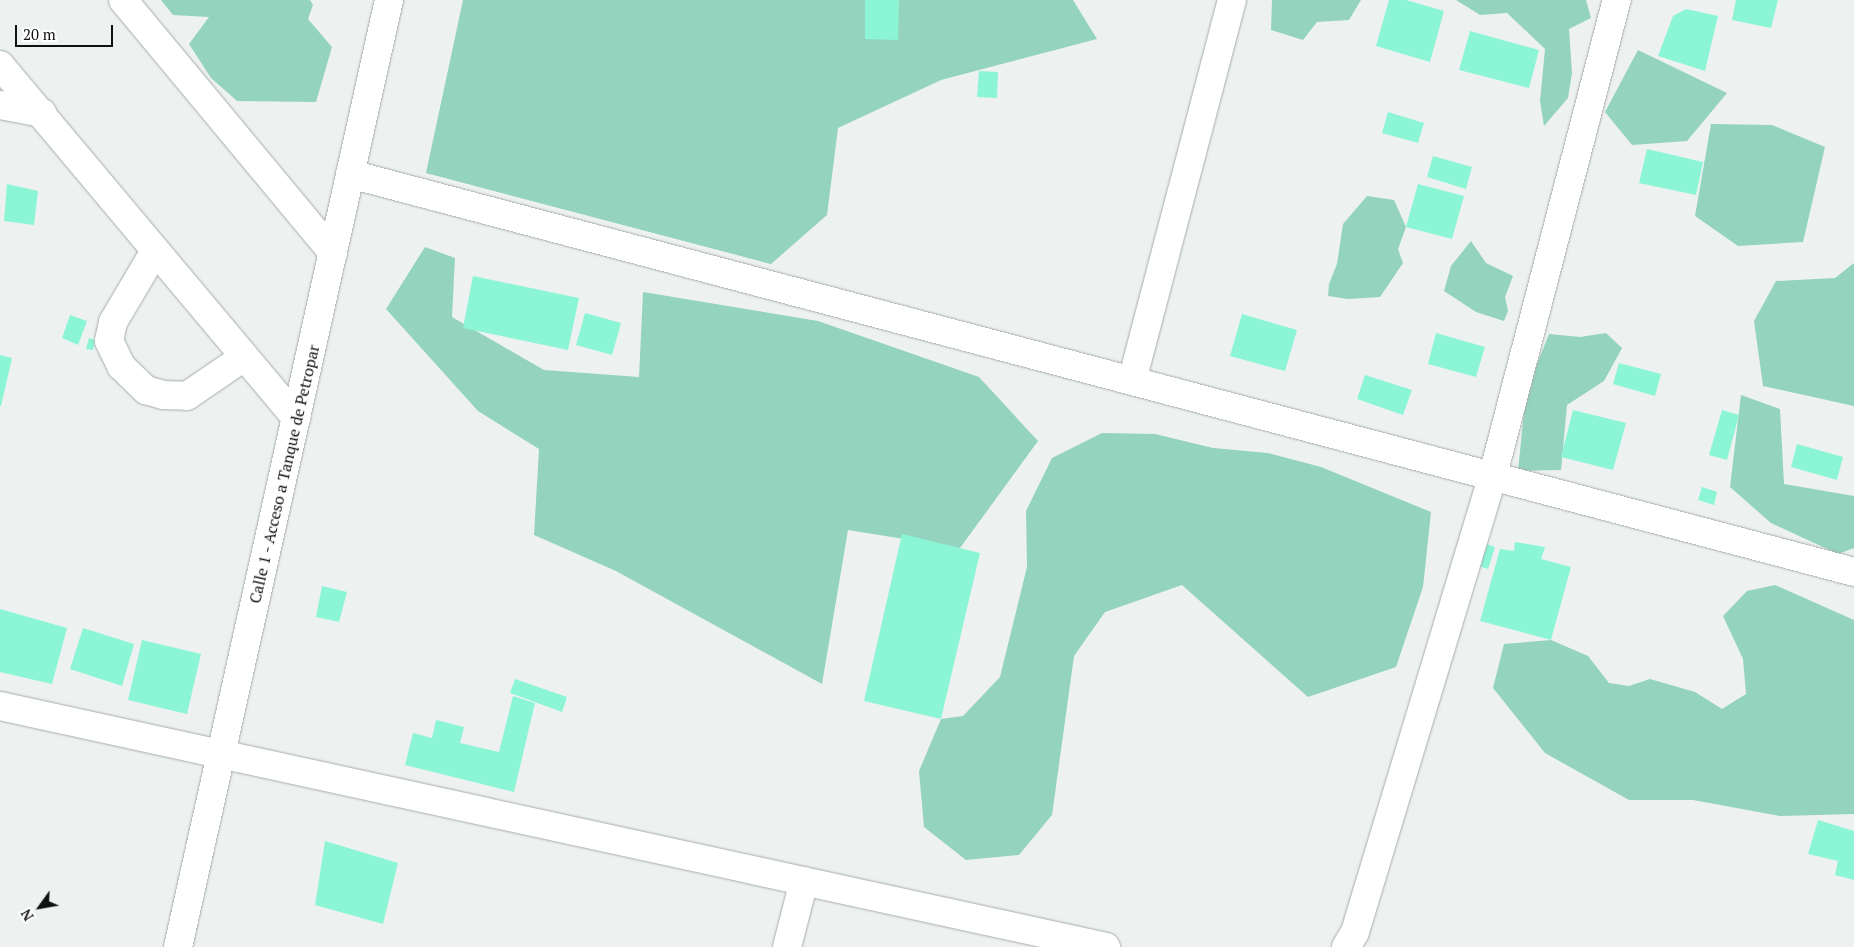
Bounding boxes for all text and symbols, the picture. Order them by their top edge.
scale bar [18,15,115,47]
text: 20 m [23,24,56,44]
street label: Calle 1 - Acceso a Tanque de Petropar [245,342,323,606]
north arrow [15,882,65,932]
text: N [16,906,38,925]

